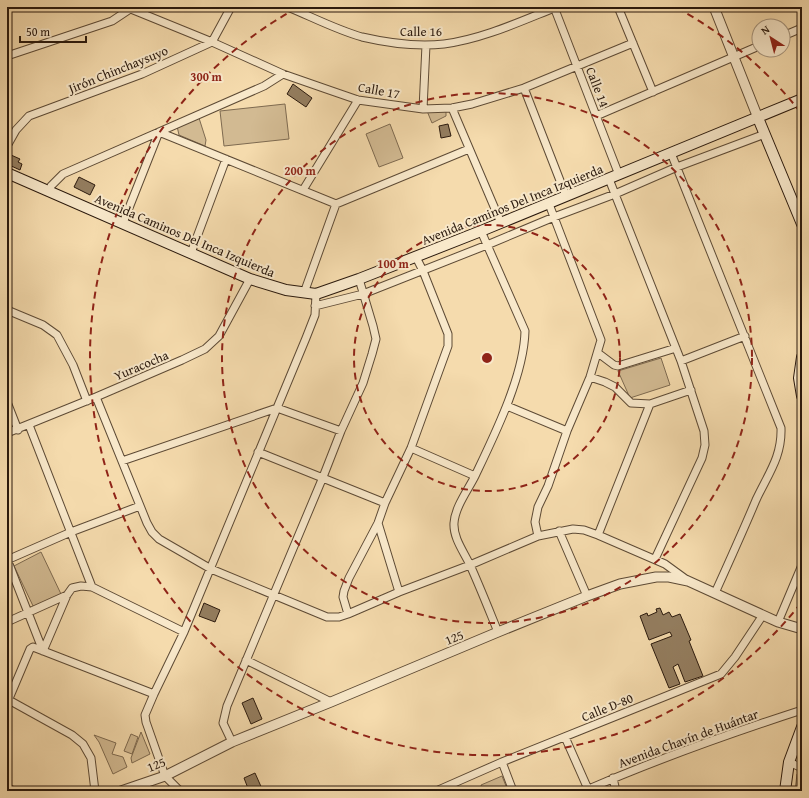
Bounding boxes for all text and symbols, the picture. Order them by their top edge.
scale bar [20,18,86,44]
north arrow [751,18,791,58]
text: N [757,21,773,39]
street label: Calle 16 [400,22,442,41]
text: 50 m [26,23,50,40]
street label: Jirón Chinchaysuyo [64,41,171,99]
street label: Calle 14 [581,64,614,110]
text: 300 m [190,68,223,85]
street label: Calle 17 [357,77,401,103]
street label: Avenida Caminos Del Inca Izquierda [419,159,606,250]
text: 200 m [284,162,317,179]
street label: Avenida Caminos Del Inca Izquierda [92,189,279,282]
text: 100 m [377,255,410,272]
street label: Yuracocha [111,345,172,385]
centre of rings [480,351,494,365]
street label: 125 [442,625,467,650]
street label: Calle D-80 [578,688,636,726]
street label: Avenida Chavín de Huántar [615,704,762,773]
street label: 125 [144,752,168,777]

